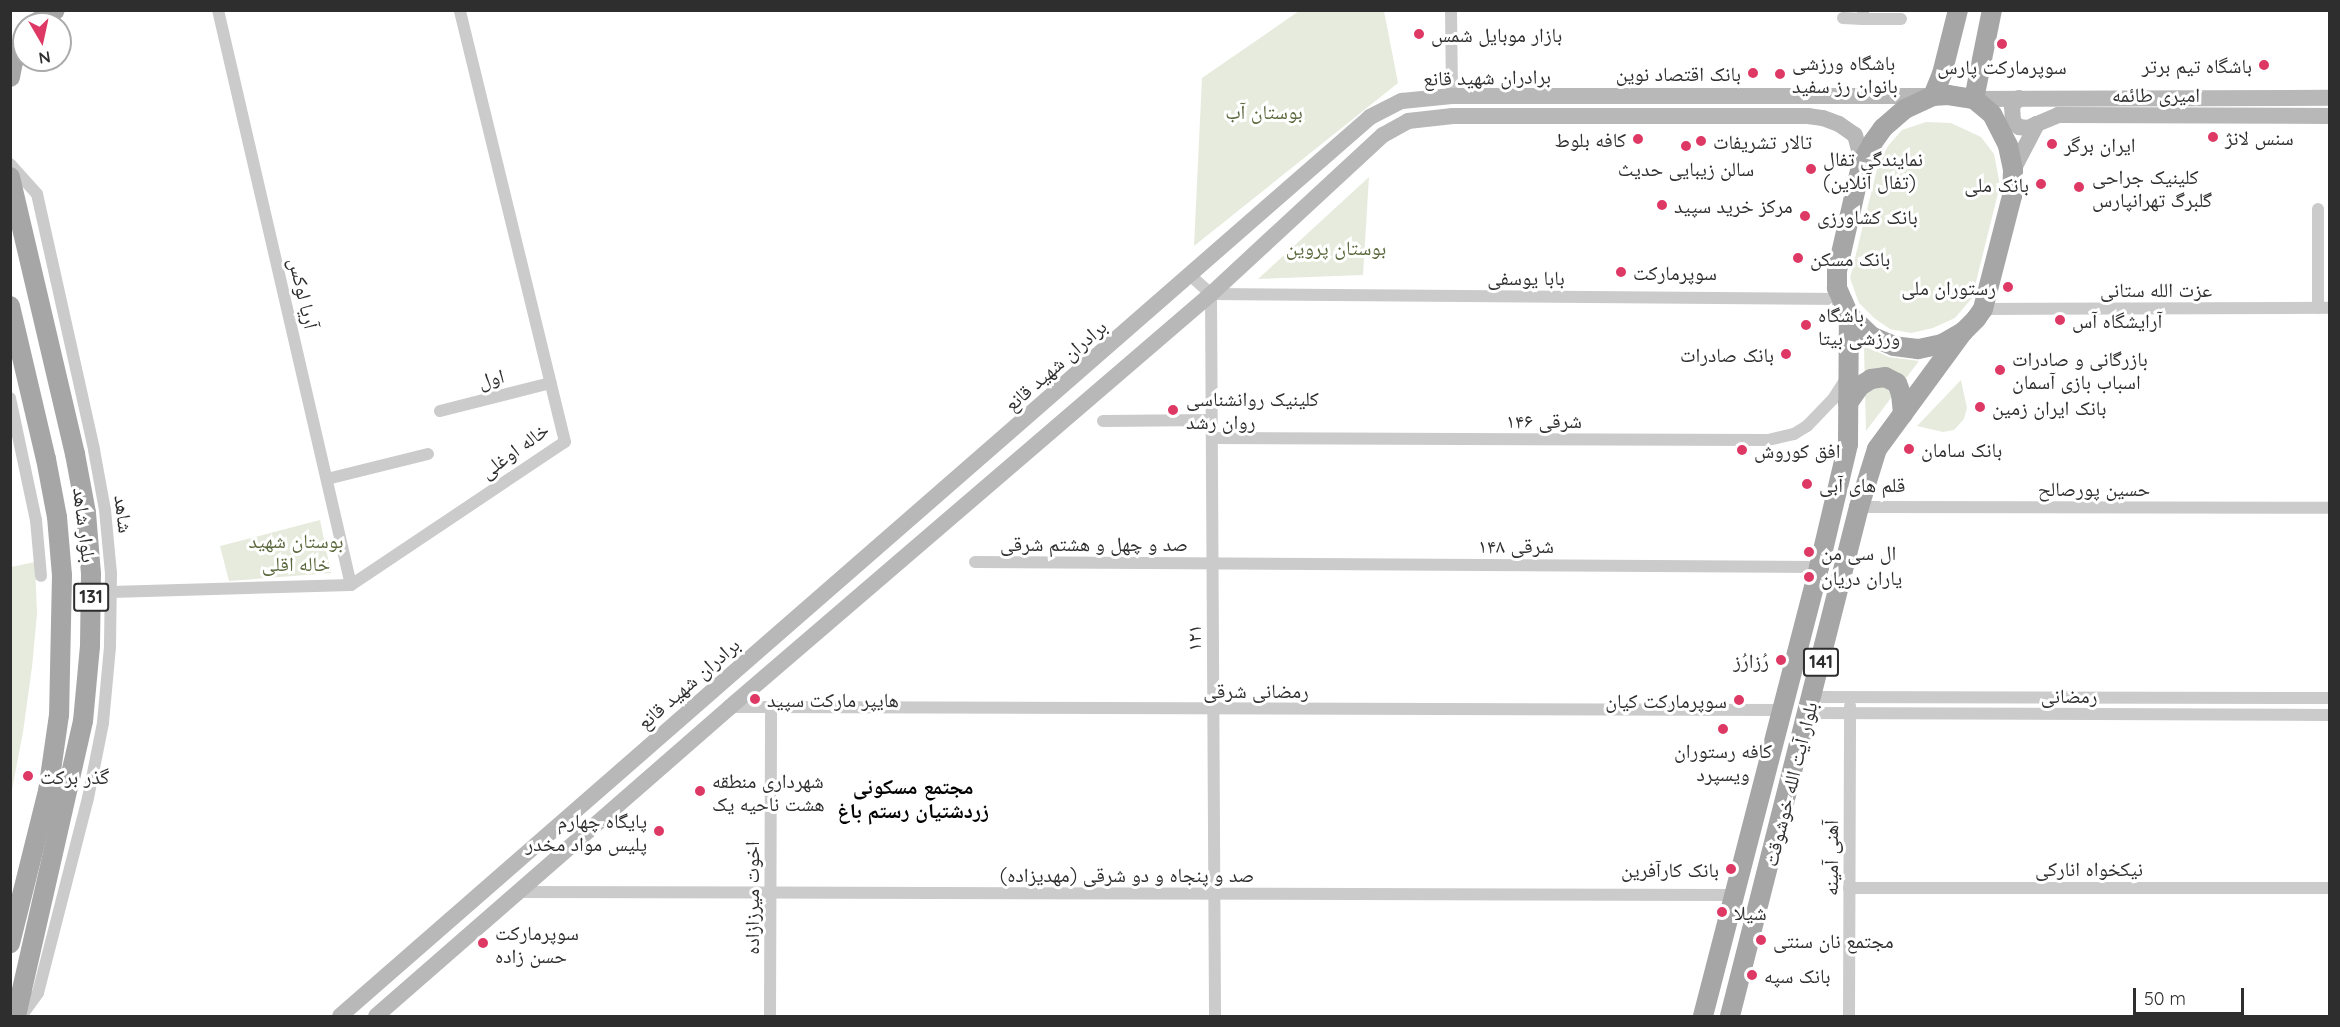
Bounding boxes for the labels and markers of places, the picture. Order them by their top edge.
place label: بازار موبایل شمس [1431,22,1562,46]
marker: بازار موبایل شمس [1412,27,1426,41]
marker: سوپرمارکت پارس [1995,37,2009,51]
place label: باشگاه ورزشی بانوان رز سفید [1792,51,1898,98]
place label: باشگاه تیم برتر [2142,53,2252,77]
place label: سوپرمارکت پارس [1937,54,2067,78]
marker: باشگاه تیم برتر [2257,58,2271,72]
place label: بانک اقتصاد نوین [1616,61,1741,85]
marker: بانک اقتصاد نوین [1746,66,1760,80]
marker: باشگاه ورزشی بانوان رز سفید [1773,67,1787,81]
place label: سنس لانژ [2225,125,2294,149]
place label: کافه بلوط [1555,127,1626,151]
place label: تالار تشریفات [1713,129,1812,153]
marker: سنس لانژ [2206,130,2220,144]
marker: کافه بلوط [1631,132,1645,146]
place label: ایران برگر [2064,132,2136,156]
marker: تالار تشریفات [1694,134,1708,148]
marker: ایران برگر [2045,137,2059,151]
marker: سالن زیبایی حدیث [1679,139,1693,153]
place label: نمایندگی تفال (تفال آنلاین) [1823,146,1923,193]
place label: سالن زیبایی حدیث [1618,156,1754,180]
marker: نمایندگی تفال (تفال آنلاین) [1804,162,1818,176]
place label: کلینیک جراحی گلبرگ تهرانپارس [2092,164,2212,211]
place label: بانک ملی [1964,172,2029,196]
marker: بانک ملی [2034,177,2048,191]
marker: کلینیک جراحی گلبرگ تهرانپارس [2070,178,2088,196]
place label: مرکز خرید سپید [1674,193,1793,217]
marker: مرکز خرید سپید [1655,198,1669,212]
place label: بانک کشاورزی [1817,204,1918,228]
marker: بانک کشاورزی [1798,209,1812,223]
place label: بانک مسکن [1810,246,1890,270]
marker: بانک مسکن [1791,251,1805,265]
place label: سوپرمارکت [1633,260,1717,284]
marker: سوپرمارکت [1614,265,1628,279]
place label: رستوران ملی [1901,275,1996,299]
marker: رستوران ملی [2001,280,2015,294]
place label: باشگاه ورزشی بیتا [1818,302,1900,349]
place label: آرایشگاه آس [2072,308,2162,332]
marker: آرایشگاه آس [2053,313,2067,327]
marker: باشگاه ورزشی بیتا [1799,318,1813,332]
place label: بانک صادرات [1680,342,1774,366]
place label: بازرگانی و صادرات اسباب بازی آسمان [2012,346,2148,393]
marker: بانک صادرات [1779,347,1793,361]
marker: بازرگانی و صادرات اسباب بازی آسمان [1993,363,2007,377]
place label: کلینیک روانشناسی روان رشد [1186,386,1319,433]
place label: بانک ایران زمین [1992,395,2106,419]
marker: بانک ایران زمین [1973,400,1987,414]
marker: کلینیک روانشناسی روان رشد [1164,401,1182,419]
place label: بانک سامان [1921,437,2002,461]
place label: افق کوروش [1754,438,1840,462]
marker: بانک سامان [1902,442,1916,456]
marker: افق کوروش [1735,443,1749,457]
place label: قلم های آبی [1819,472,1905,496]
marker: قلم های آبی [1800,477,1814,491]
place label: ال سی من [1821,540,1896,564]
marker: ال سی من [1802,545,1816,559]
place label: یاران دریان [1821,565,1902,589]
marker: یاران دریان [1802,570,1816,584]
place label: رُزارُز [1733,648,1769,672]
marker: رُزارُز [1774,653,1788,667]
place label: هایپر مارکت سپید [767,687,899,711]
place label: سوپرمارکت کیان [1605,688,1727,712]
marker: هایپر مارکت سپید [748,692,762,706]
marker: سوپرمارکت کیان [1732,693,1746,707]
marker: کافه رستوران ویسپرد [1716,722,1730,736]
place label: کافه رستوران ویسپرد [1674,738,1772,785]
place label: گذر برکت [40,764,109,788]
place label: شهرداری منطقه هشت ناحیه یک [712,768,825,815]
marker: گذر برکت [21,769,35,783]
marker: شهرداری منطقه هشت ناحیه یک [693,784,707,798]
place label: پایگاه چهارم پلیس مواد مخدر [526,808,647,855]
marker: پایگاه چهارم پلیس مواد مخدر [652,824,666,838]
place label: بانک کارآفرین [1621,857,1719,881]
marker: بانک کارآفرین [1724,862,1738,876]
place label: شیلا [1734,900,1767,924]
marker: شیلا [1715,905,1729,919]
place label: سوپرمارکت حسن زاده [495,920,579,967]
place label: مجتمع نان سنتی [1773,928,1894,952]
marker: مجتمع نان سنتی [1754,933,1768,947]
marker: سوپرمارکت حسن زاده [476,936,490,950]
place label: بانک سپه [1764,963,1830,987]
marker: بانک سپه [1745,968,1759,982]

